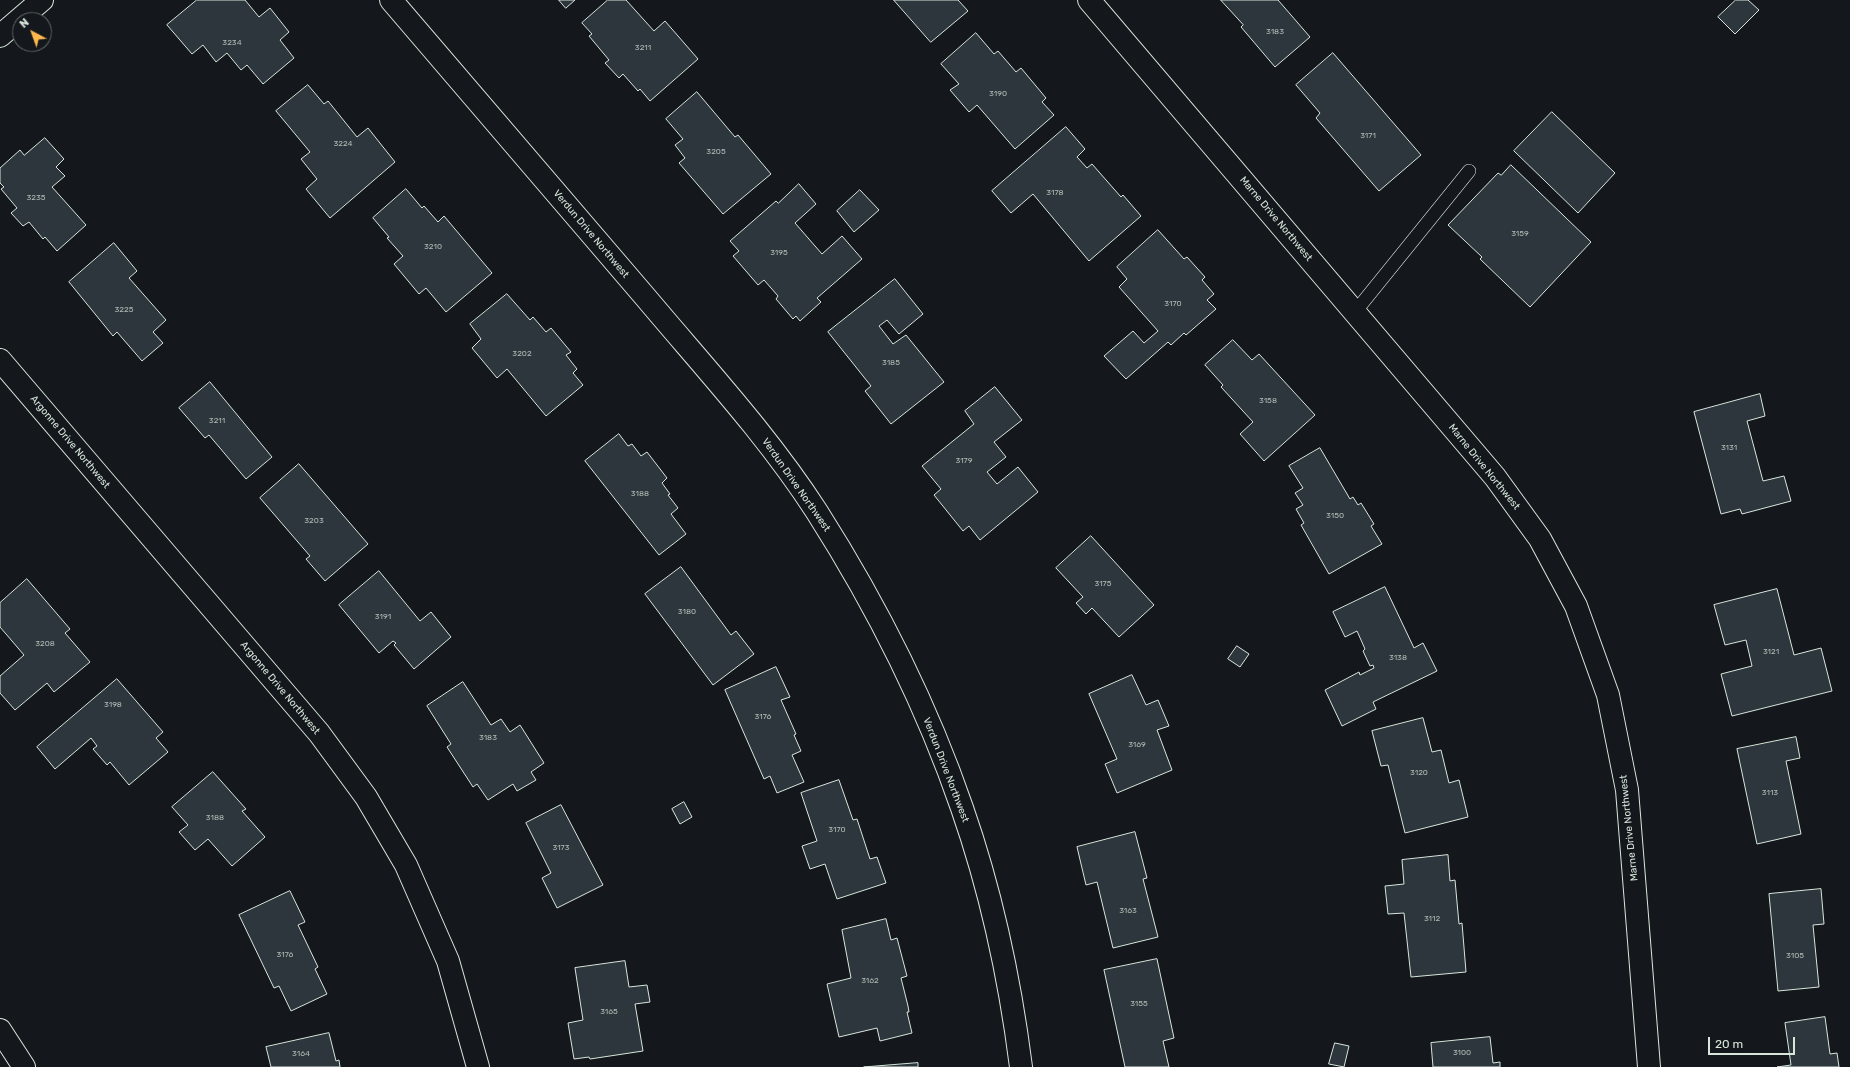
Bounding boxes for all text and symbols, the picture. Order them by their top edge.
north arrow [12,12,52,52]
text: N [17,16,32,31]
house number: 3183 [1266,27,1284,37]
house number: 3234 [222,38,242,48]
house number: 3211 [635,43,651,53]
house number: 3190 [989,89,1007,99]
house number: 3171 [1360,131,1376,141]
house number: 3224 [333,139,353,149]
house number: 3205 [706,147,726,157]
street label: Marne Drive Northwest [1237,174,1315,264]
street label: Verdun Drive Northwest [551,188,631,280]
house number: 3178 [1046,188,1064,198]
house number: 3235 [26,193,46,203]
house number: 3159 [1511,229,1529,239]
house number: 3210 [424,242,442,252]
house number: 3195 [770,248,788,258]
house number: 3170 [1164,299,1182,309]
house number: 3225 [115,305,133,315]
house number: 3202 [512,349,532,359]
house number: 3185 [882,358,900,368]
street label: Argonne Drive Northwest [28,393,112,491]
house number: 3158 [1259,396,1277,406]
house number: 3211 [209,416,225,426]
street label: Marne Drive Northwest [1446,422,1522,512]
street label: Verdun Drive Northwest [759,436,833,534]
house number: 3131 [1721,443,1737,453]
house number: 3179 [956,456,972,466]
house number: 3188 [631,489,649,499]
house number: 3150 [1326,511,1344,521]
house number: 3203 [304,516,324,526]
house number: 3175 [1095,579,1111,589]
house number: 3180 [678,607,696,617]
house number: 3191 [375,612,391,622]
house number: 3208 [35,639,55,649]
street label: Argonne Drive Northwest [238,639,322,737]
house number: 3121 [1763,647,1779,657]
house number: 3138 [1389,653,1407,663]
house number: 3198 [104,700,122,710]
house number: 3176 [755,712,771,722]
street label: Verdun Drive Northwest [920,716,972,824]
house number: 3183 [479,733,497,743]
house number: 3169 [1128,740,1146,750]
house number: 3120 [1410,768,1428,778]
street label: Marne Drive Northwest [1617,774,1641,882]
house number: 3113 [1762,788,1778,798]
house number: 3188 [206,813,224,823]
house number: 3170 [828,825,846,835]
house number: 3173 [553,843,569,853]
house number: 3163 [1119,906,1137,916]
house number: 3112 [1424,914,1440,924]
house number: 3176 [277,950,293,960]
house number: 3105 [1786,951,1804,961]
house number: 3162 [861,976,879,986]
house number: 3155 [1130,999,1148,1009]
house number: 3165 [600,1007,618,1017]
scale bar [1710,1029,1797,1055]
text: 20 m [1715,1037,1743,1051]
house number: 3100 [1453,1048,1471,1058]
house number: 3164 [292,1049,310,1059]

